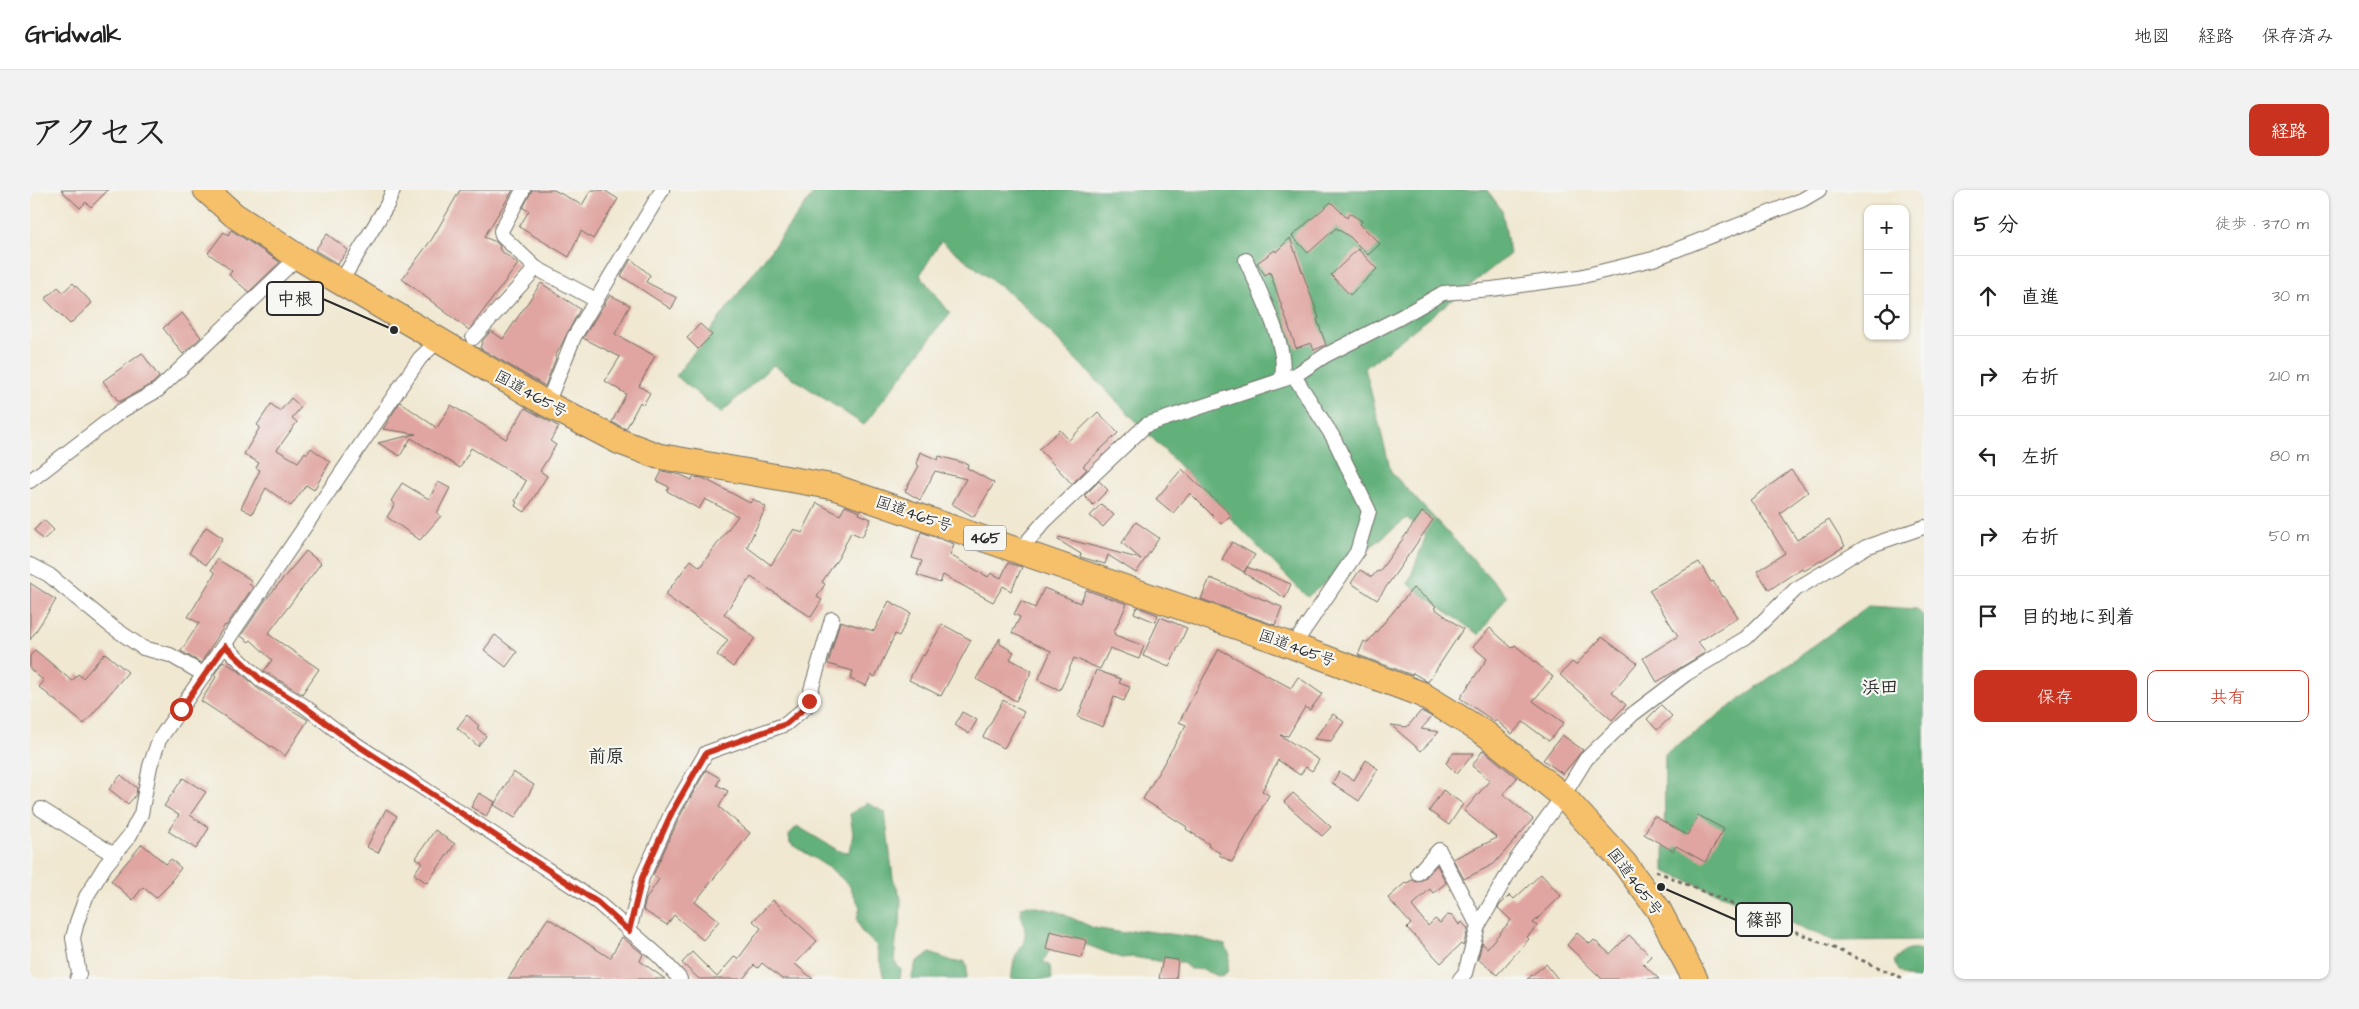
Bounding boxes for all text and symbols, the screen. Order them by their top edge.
text: Gridwalk [25,18,121,52]
text: 地図 [2134,24,2170,49]
text: 経路 [2198,24,2234,49]
text: 保存済み [2262,24,2334,49]
button: 経路 [2249,104,2329,156]
text: アクセス [30,109,168,158]
map controls [1864,205,1909,340]
button: + [1864,205,1909,250]
text: 5 分 [1974,210,2018,239]
text: 徒歩 · 370 m [2215,213,2309,235]
button: − [1864,250,1909,295]
callout: 中根 [267,282,323,315]
icon: ahead [1974,282,2002,310]
text: 直進 [2021,284,2059,311]
text: 30 m [2272,285,2309,307]
text: 中根 [277,287,313,312]
button: locate [1864,295,1909,340]
icon: right [1974,362,2002,390]
text: 右折 [2021,364,2059,391]
street label: 国道465号 [491,365,571,423]
text: 210 m [2269,365,2309,387]
icon: left [1974,442,2002,470]
text: 左折 [2021,444,2059,471]
text: 80 m [2270,445,2309,467]
street label: 国道465号 [872,491,956,537]
icon: right [1974,522,2002,550]
text: 右折 [2021,524,2059,551]
text: 50 m [2269,525,2309,547]
road number: 465 [964,526,1006,550]
icon: arrive [1974,602,2002,630]
text: 目的地に到着 [2021,604,2135,631]
street label: 国道465号 [1256,624,1338,672]
button: 保存 [1974,670,2137,722]
button: 共有 [2147,670,2309,722]
district label: 浜田 [1862,675,1898,700]
route end [798,690,821,713]
route start [170,698,193,721]
district label: 前原 [588,744,624,769]
street label: 国道465号 [1602,843,1668,921]
callout: 篠部 [1736,903,1792,936]
text: 篠部 [1746,908,1782,933]

